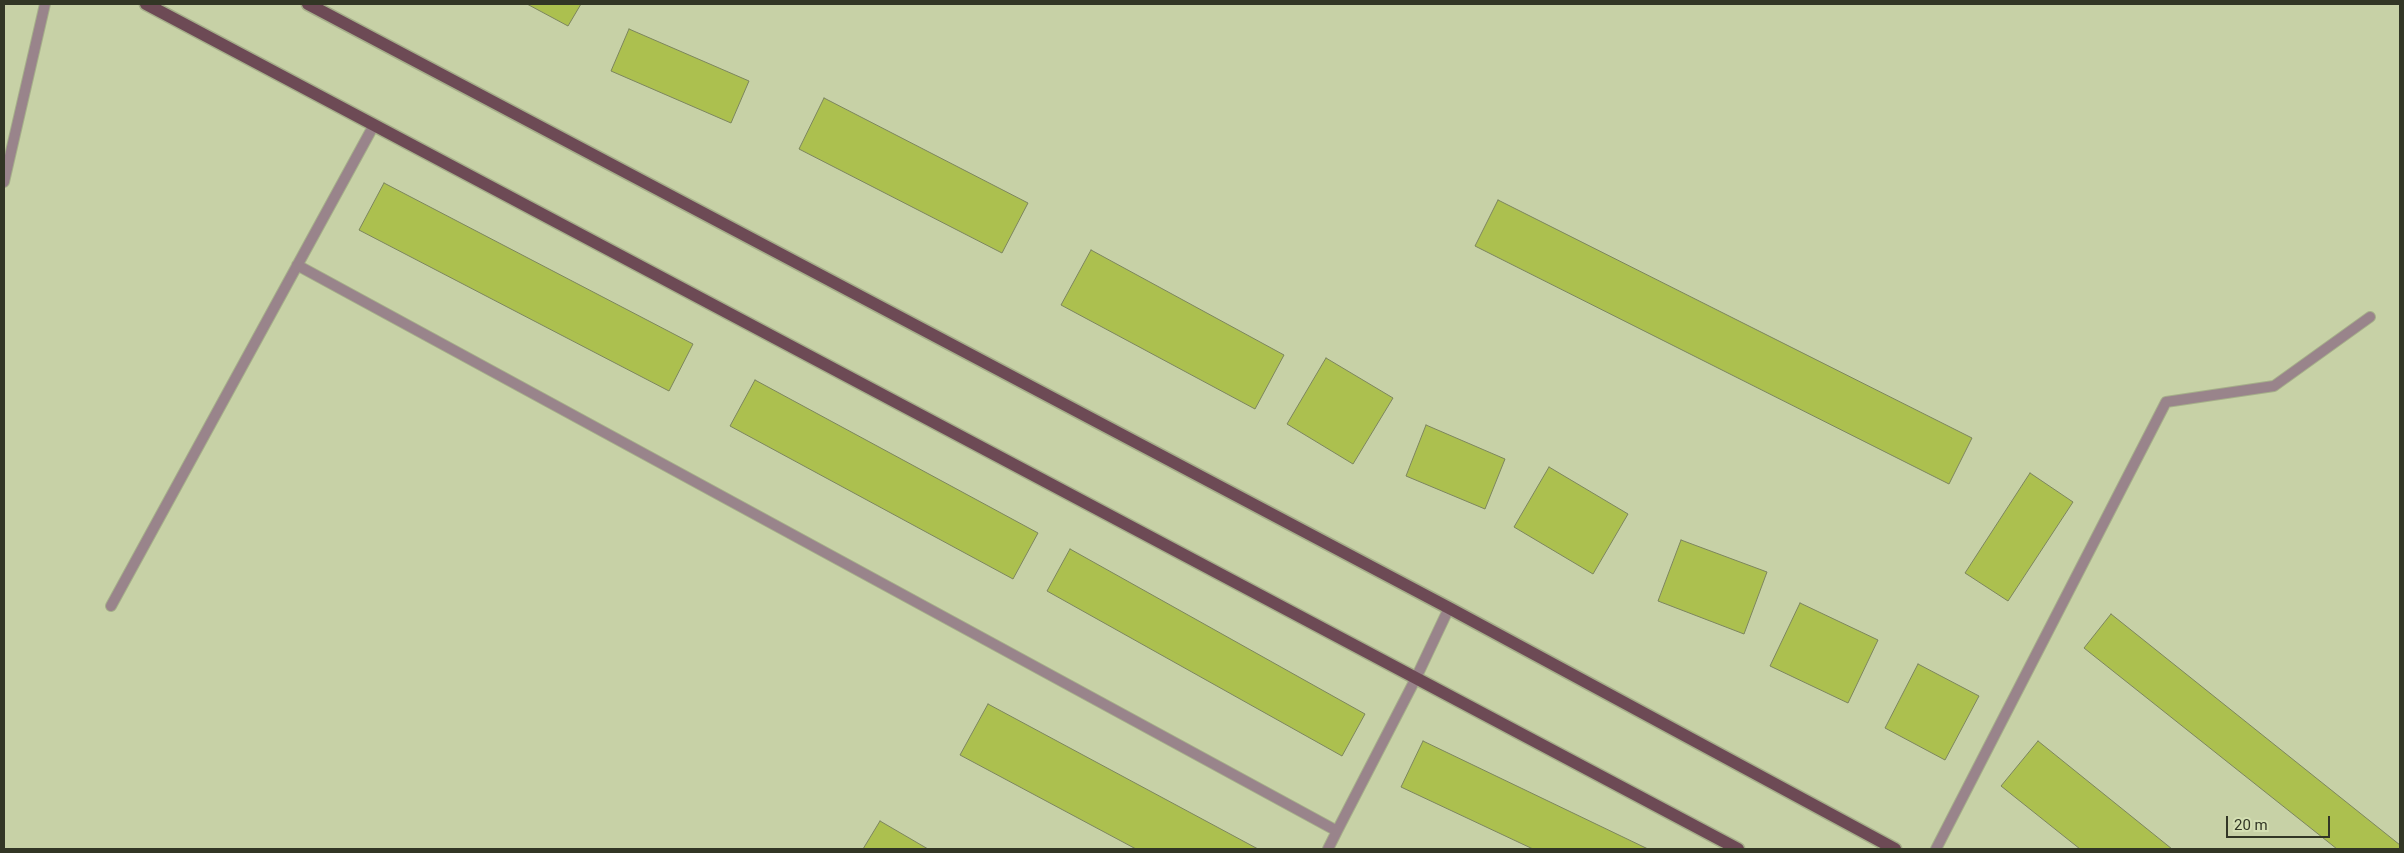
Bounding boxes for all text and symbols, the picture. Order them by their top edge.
scale bar [2229,806,2333,838]
text: 20 m [2234,816,2268,834]

